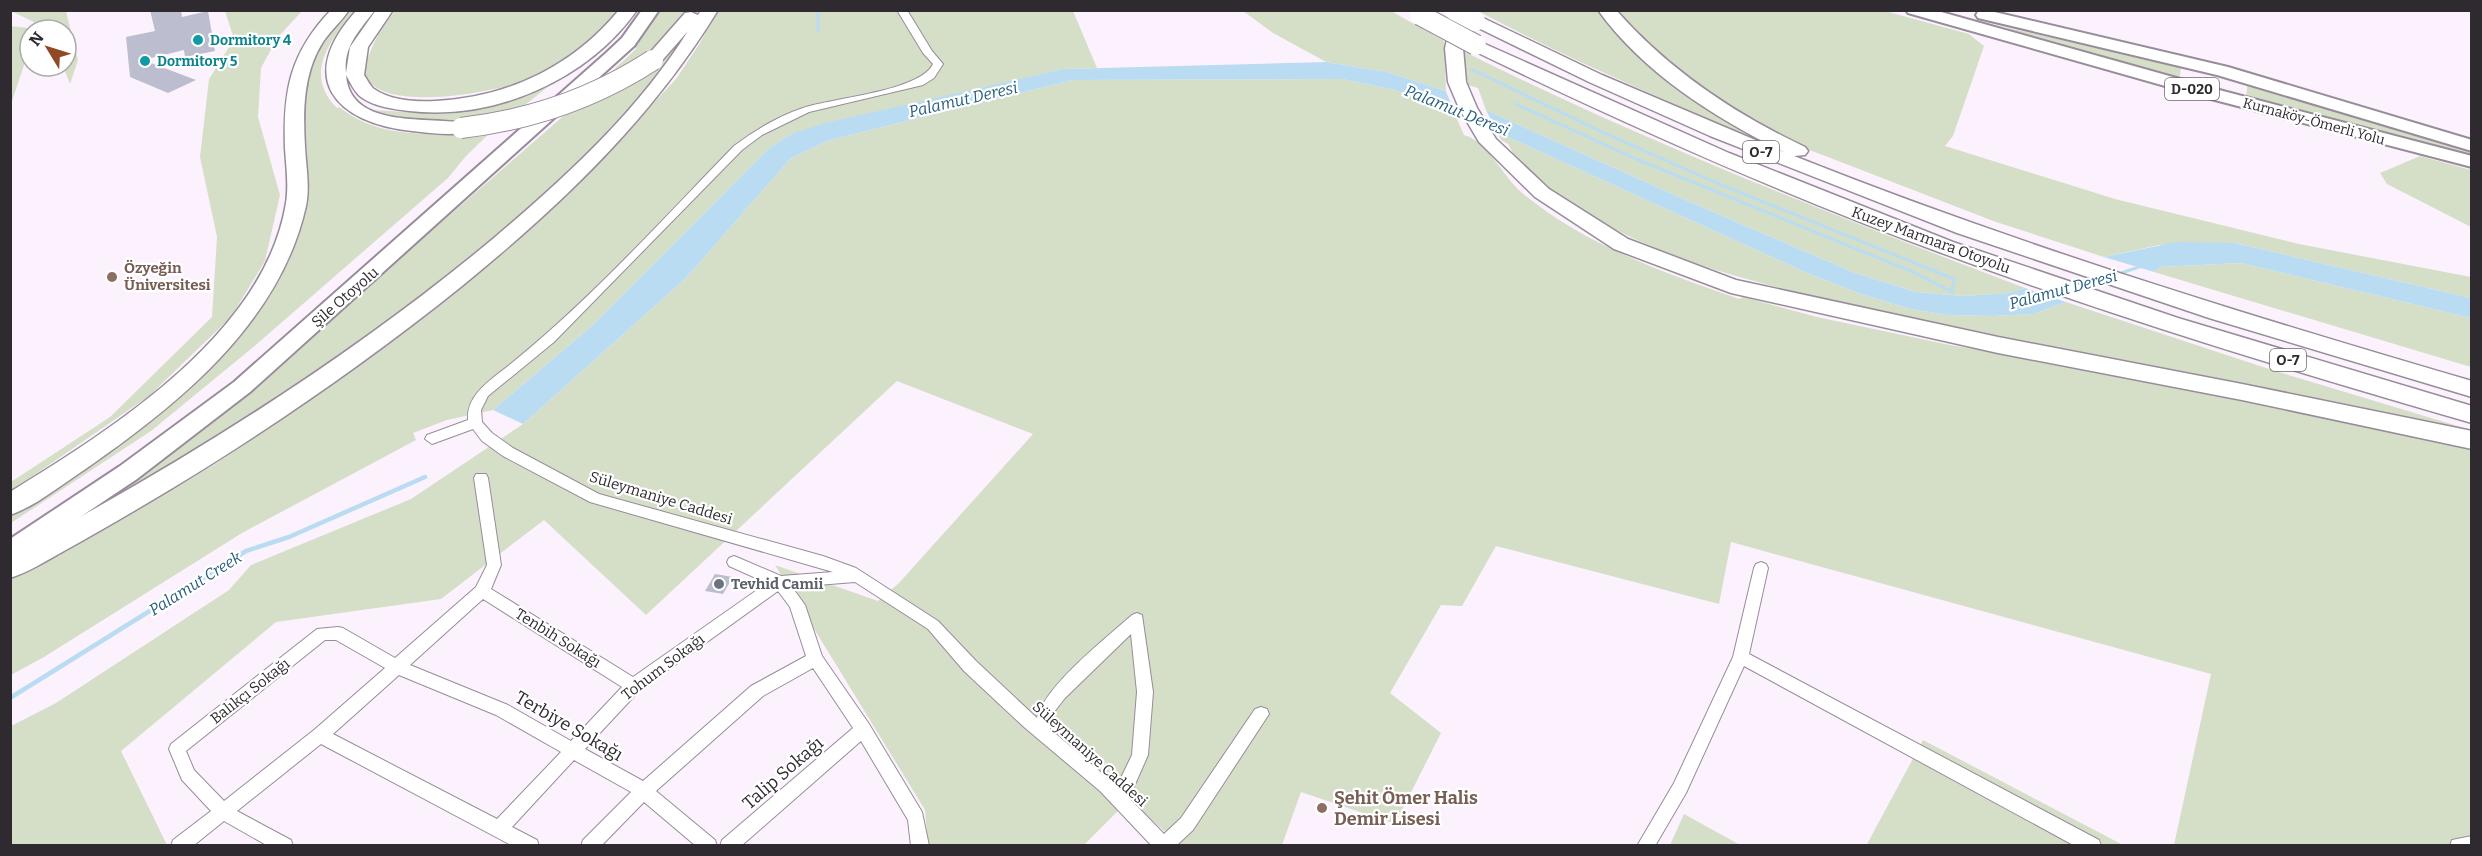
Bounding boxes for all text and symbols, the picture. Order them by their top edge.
north arrow [18,18,78,78]
text: N [25,28,48,50]
place label: Dormitory 4 [210,32,292,49]
marker: Dormitory 4 [191,33,205,47]
place label: Dormitory 5 [157,53,238,70]
marker: Dormitory 5 [138,54,152,68]
water label: Palamut Deresi [907,78,1020,121]
road number: D-020 [2165,78,2219,100]
water label: Palamut Deresi [1402,81,1512,140]
street label: Kurnaköy-Ömerli Yolu [2241,94,2387,149]
road number: O-7 [1743,141,1779,163]
street label: Kuzey Marmara Otoyolu [1849,203,2013,277]
place label: Özyeğin Üniversitesi [124,259,211,294]
street label: Şile Otoyolu [308,263,382,331]
water label: Palamut Deresi [2007,266,2120,313]
marker: Özyeğin Üniversitesi [105,270,119,284]
road number: O-7 [2270,349,2306,371]
street label: Süleymaniye Caddesi [587,468,735,528]
water label: Palamut Creek [145,547,245,619]
place label: Tevhid Camii [731,575,824,593]
marker: Tevhid Camii [712,577,726,591]
street label: Tenbih Sokağı [512,605,605,672]
street label: Tohum Sokağı [618,630,708,704]
street label: Balıkçı Sokağı [207,654,294,728]
street label: Terbiye Sokağı [511,686,627,766]
street label: Süleymaniye Caddesi [1029,698,1152,811]
street label: Talip Sokağı [738,732,828,814]
place label: Şehit Ömer Halis Demir Lisesi [1334,787,1478,830]
marker: Şehit Ömer Halis Demir Lisesi [1315,801,1329,815]

